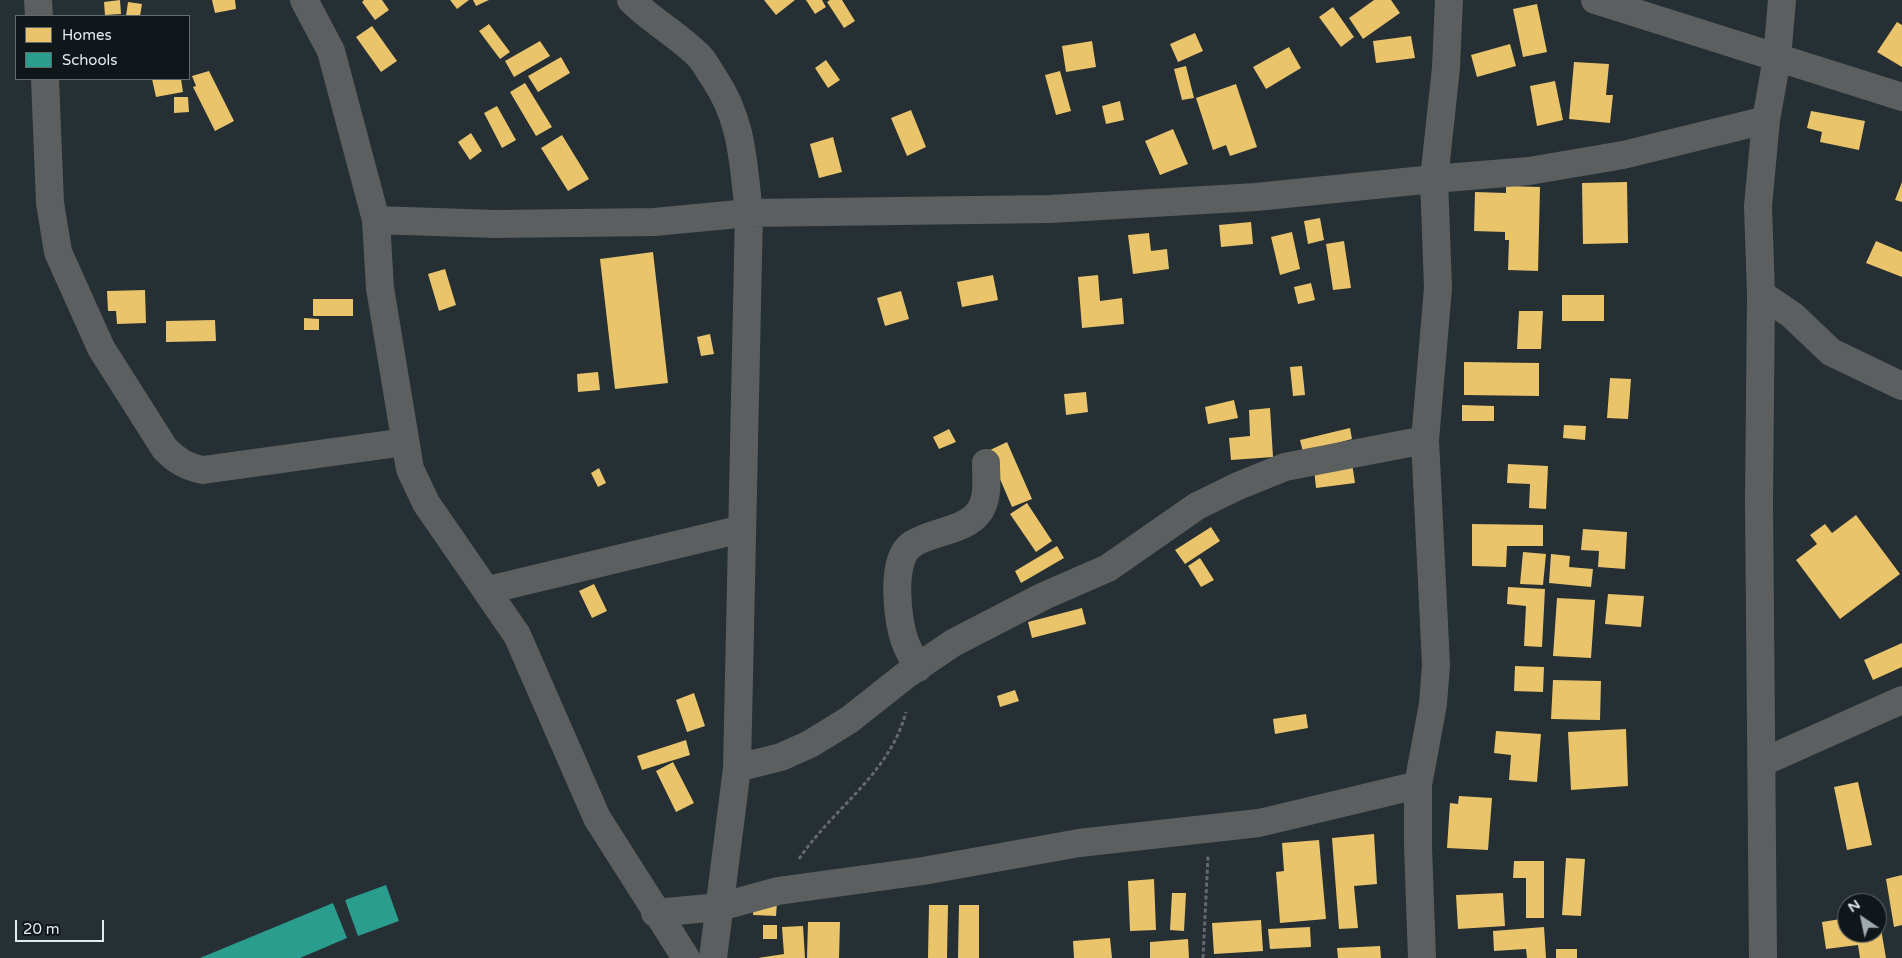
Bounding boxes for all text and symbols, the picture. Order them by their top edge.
legend [15,15,190,80]
text: Homes [62,26,112,44]
text: Schools [62,51,118,69]
north arrow [1837,893,1887,943]
text: N [1844,896,1863,916]
scale bar [18,910,106,942]
text: 20 m [23,920,60,938]

